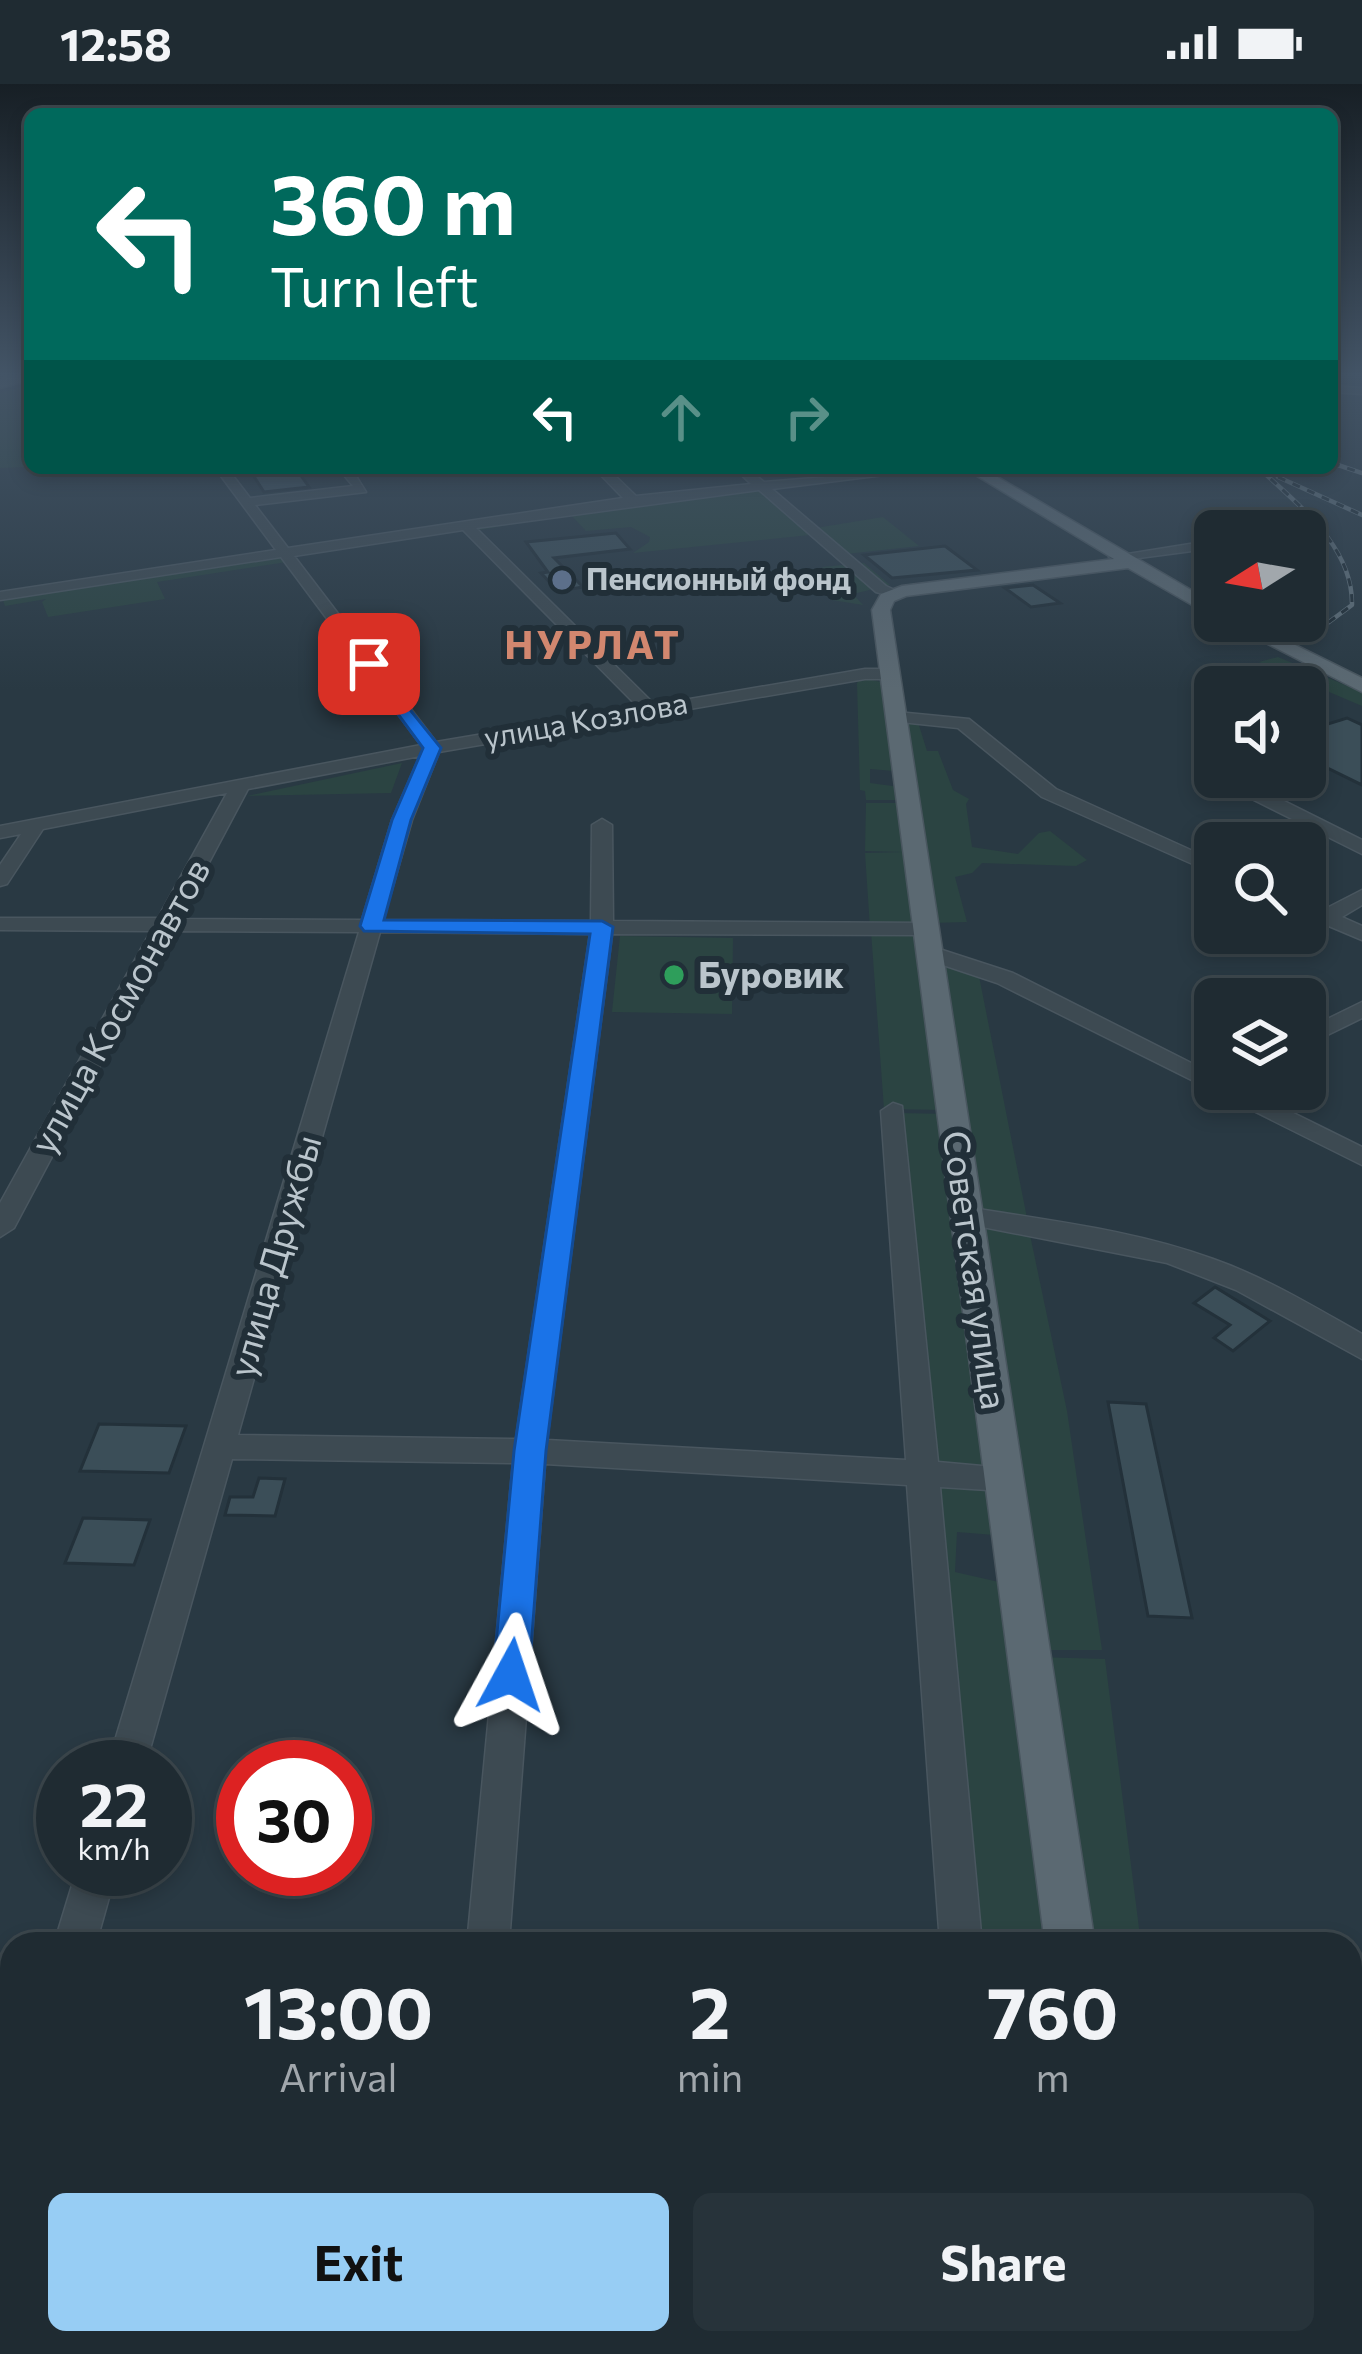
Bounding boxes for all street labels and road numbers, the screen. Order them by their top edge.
street label: улица Козлова [481,682,690,755]
street label: улица Космонавтов [19,850,218,1160]
street label: Советская улица [936,1128,1018,1412]
street label: улица Дружбы [218,1130,329,1381]

